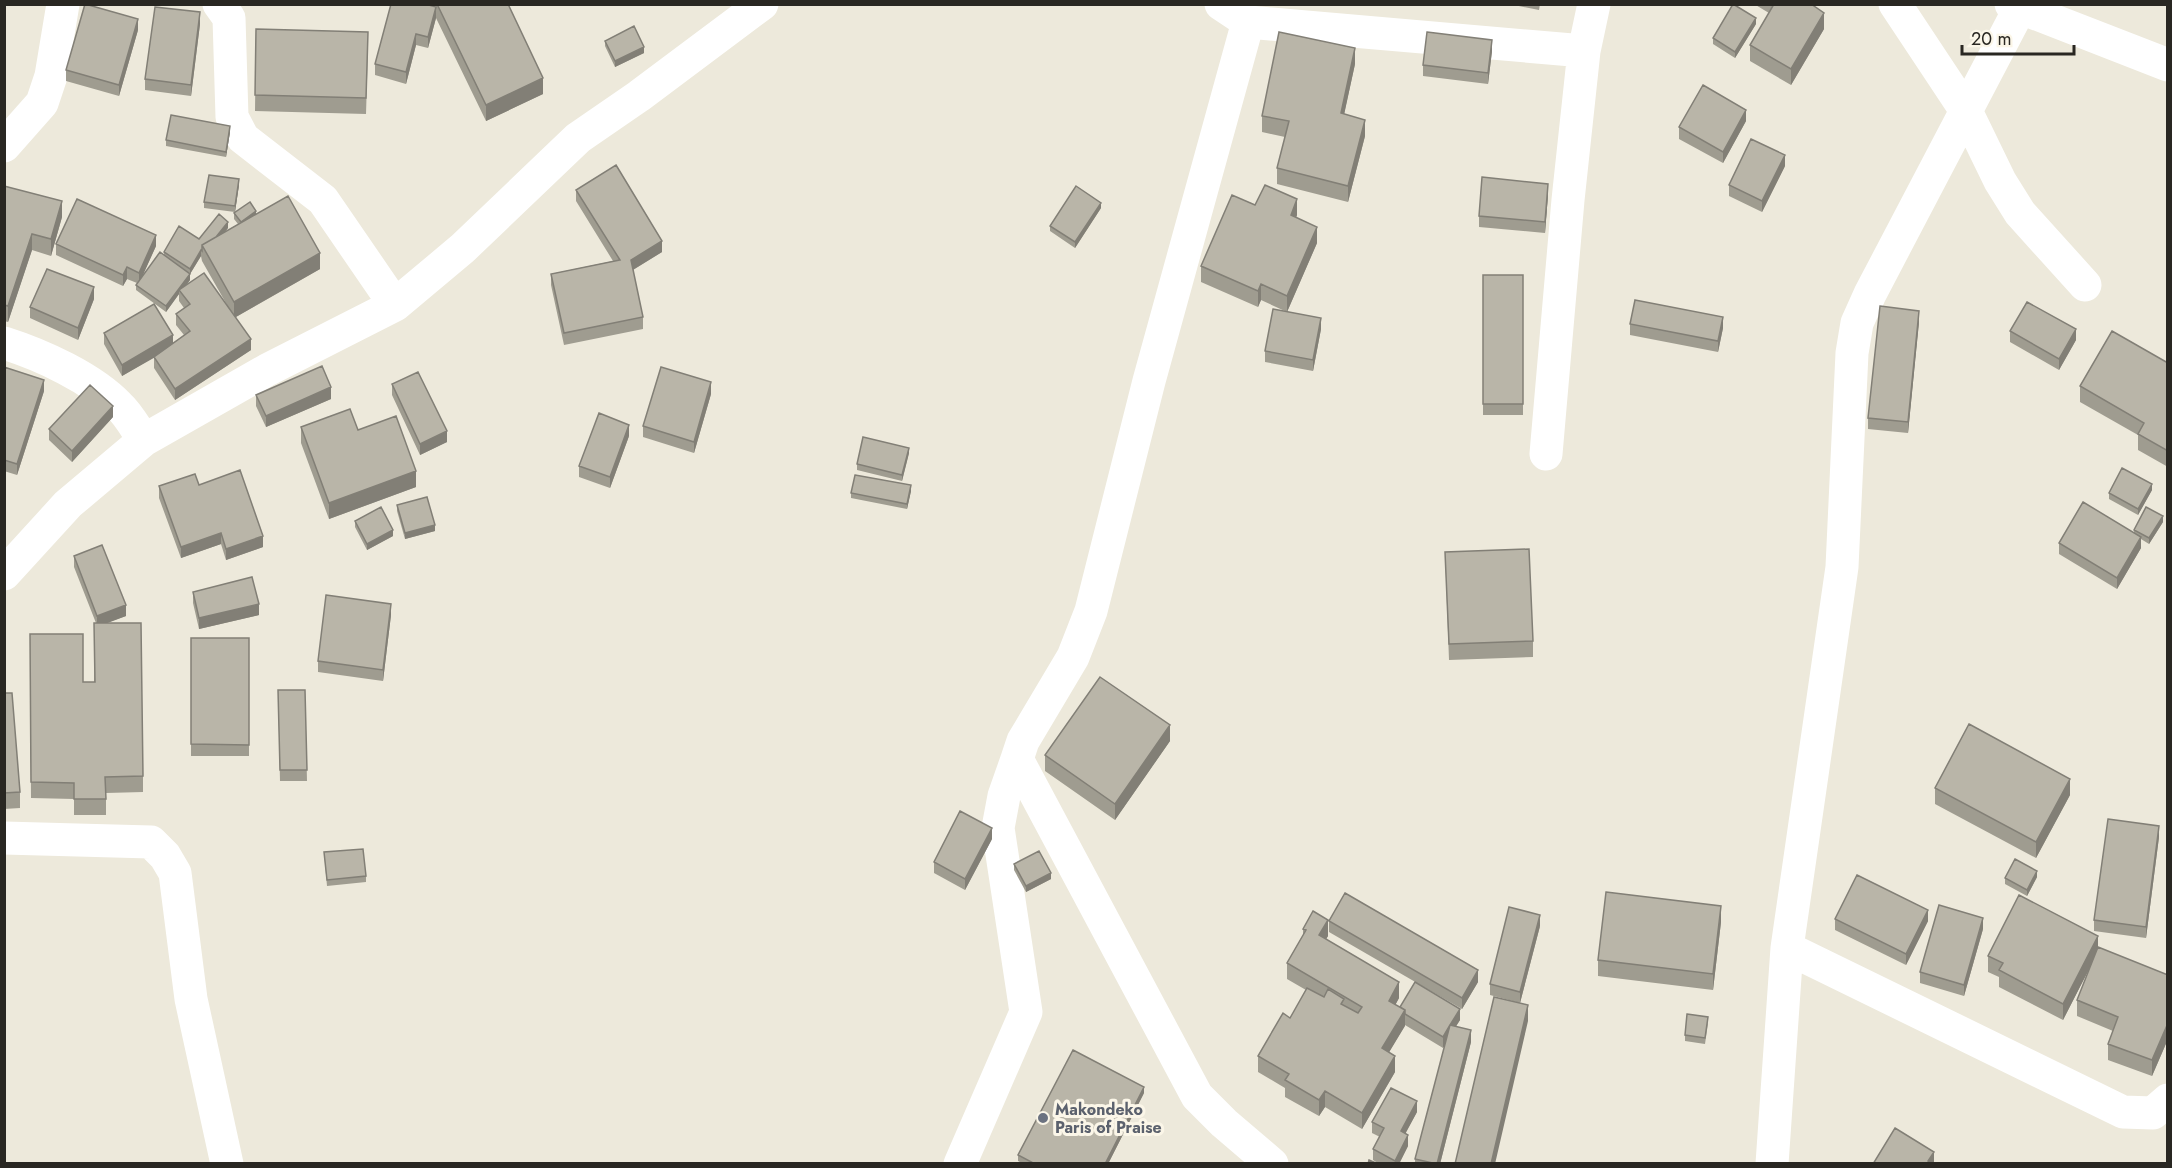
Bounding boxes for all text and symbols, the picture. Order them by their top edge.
scale bar [1962,18,2074,56]
text: 20 m [1971,26,2011,52]
place label: Makondeko Paris of Praise [1055,1098,1162,1139]
marker: Makondeko Paris of Praise [1036,1111,1050,1125]

